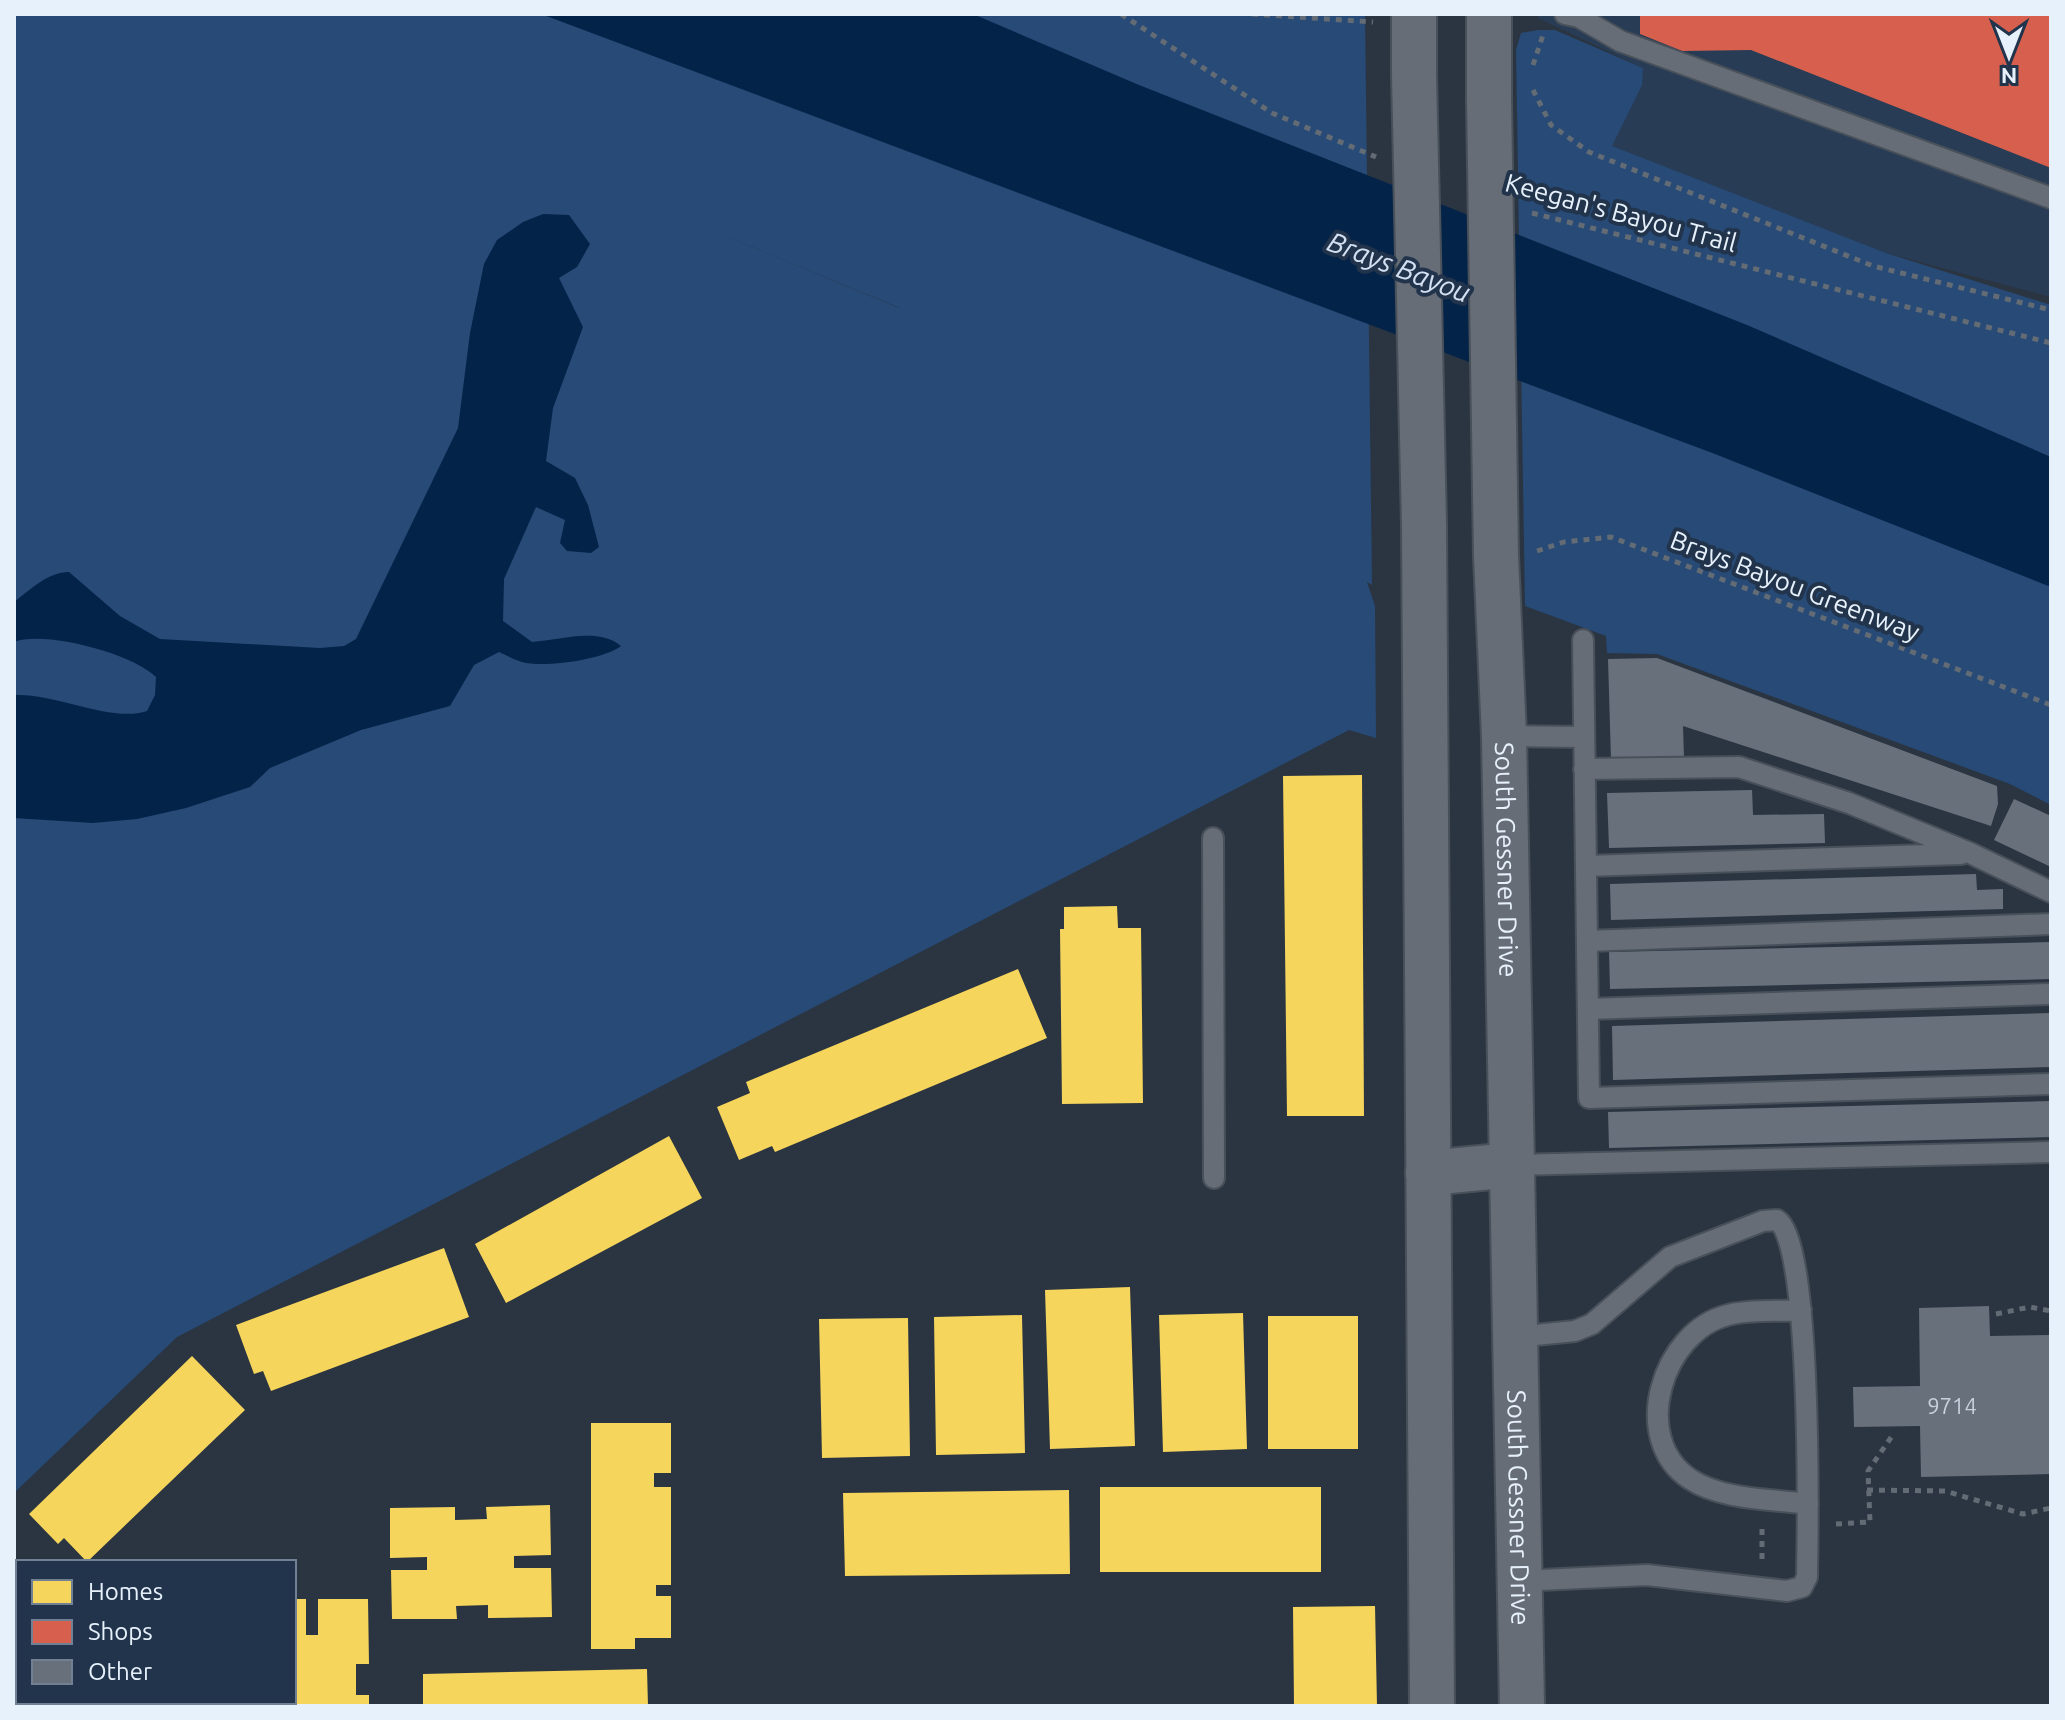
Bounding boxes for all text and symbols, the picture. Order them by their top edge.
north arrow [1969,16,2049,96]
text: N [2001,64,2017,89]
street label: Keegan's Bayou Trail [1502,168,1740,257]
water label: Brays Bayou [1323,225,1475,308]
street label: Brays Bayou Greenway [1667,525,1924,646]
street label: South Gessner Drive [1490,742,1523,978]
street label: South Gessner Drive [1502,1390,1536,1626]
house number: 9714 [1927,1393,1977,1418]
legend [16,1560,296,1704]
text: Homes [88,1578,163,1605]
text: Shops [88,1618,153,1645]
text: Other [88,1658,152,1685]

